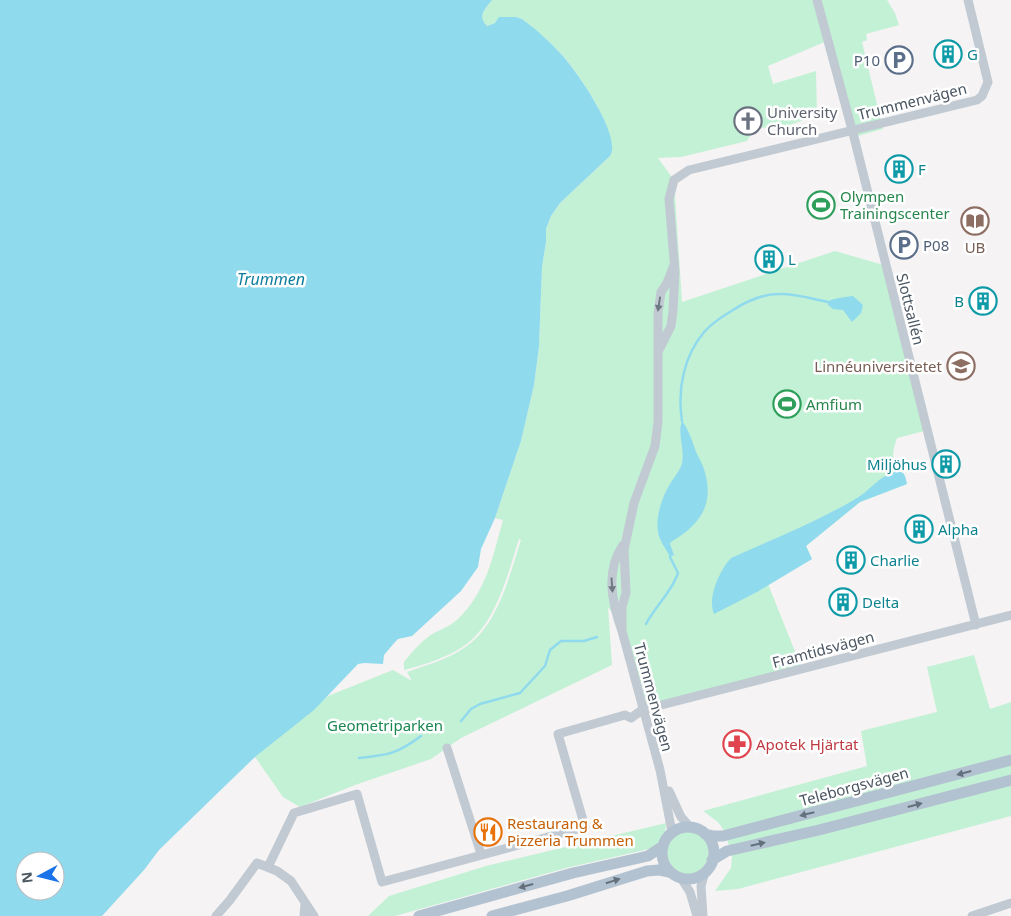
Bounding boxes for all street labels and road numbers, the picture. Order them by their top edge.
street label: Trummenvägen [855,78,969,124]
street label: Slottsallén [892,271,930,347]
street label: Framtidsvägen [770,626,876,672]
street label: Trummenvägen [630,640,678,754]
street label: Teleborgsvägen [797,762,911,810]

